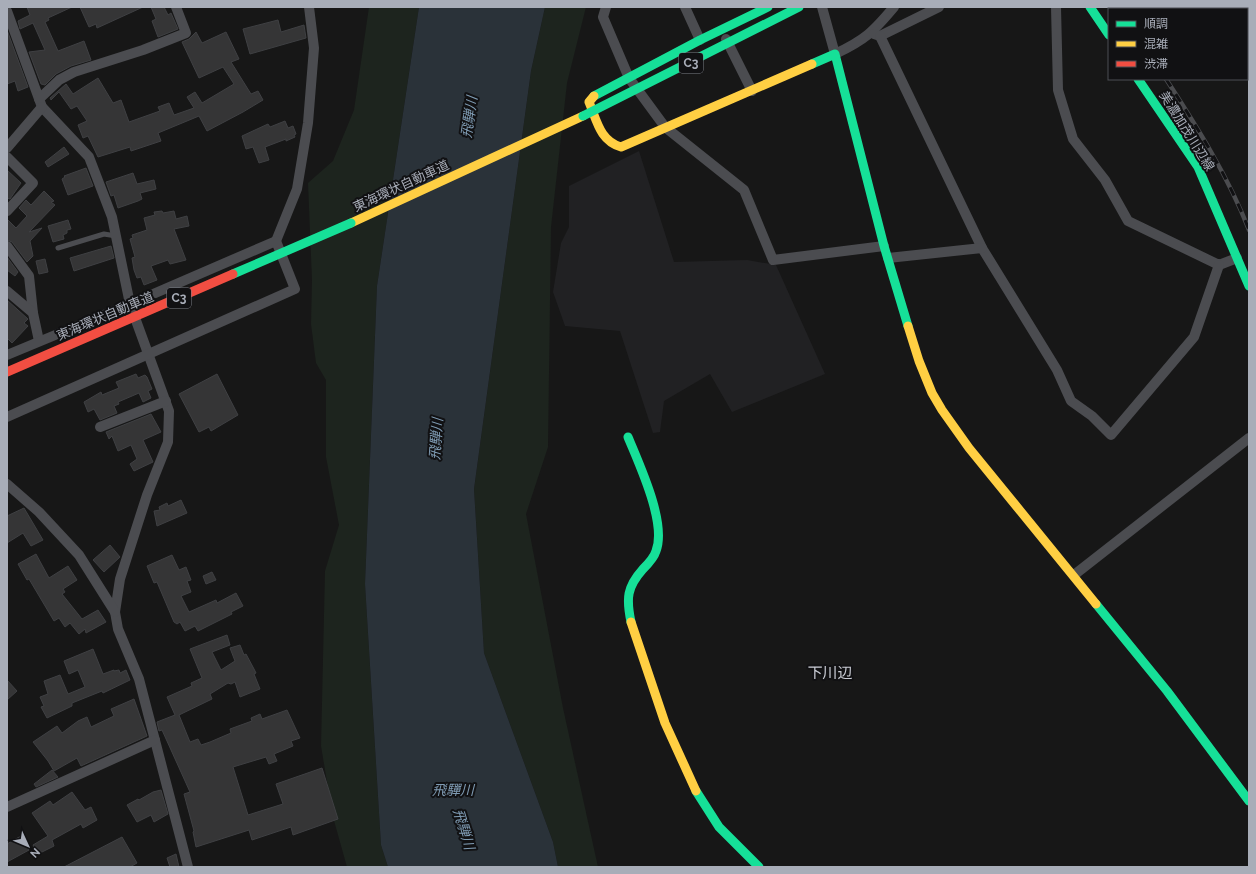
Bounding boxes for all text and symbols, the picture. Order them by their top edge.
legend [1108,8,1248,80]
text: 順調 [1144,17,1168,31]
text: 混雑 [1144,37,1168,51]
road number: C3 [679,53,703,73]
text: 渋滞 [1144,57,1168,71]
street label: 美濃加茂川辺線 [1157,88,1217,174]
water label: 飛騨川 [458,93,480,139]
street label: 東海環状自動車道 [351,157,451,215]
road number: C3 [167,288,191,308]
street label: 東海環状自動車道 [54,289,156,343]
water label: 飛騨川 [427,415,446,461]
district label: 下川辺 [807,664,853,682]
water label: 飛驒川 [432,782,476,798]
water label: 飛騨川 [450,807,478,853]
north arrow [8,826,48,866]
text: N [27,845,42,860]

